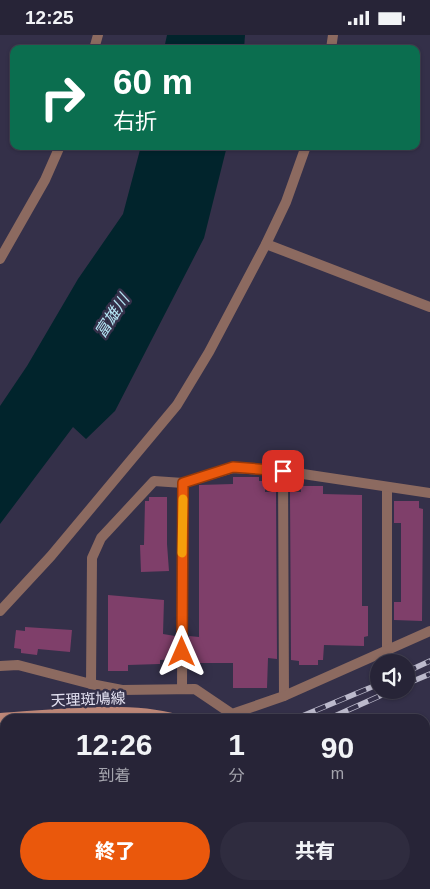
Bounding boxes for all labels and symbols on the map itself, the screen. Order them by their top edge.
water label: 富雄川 [92,290,133,341]
pin [262,450,304,492]
position arrow [155,625,207,677]
street label: 天理斑鳩線 [50,689,126,709]

